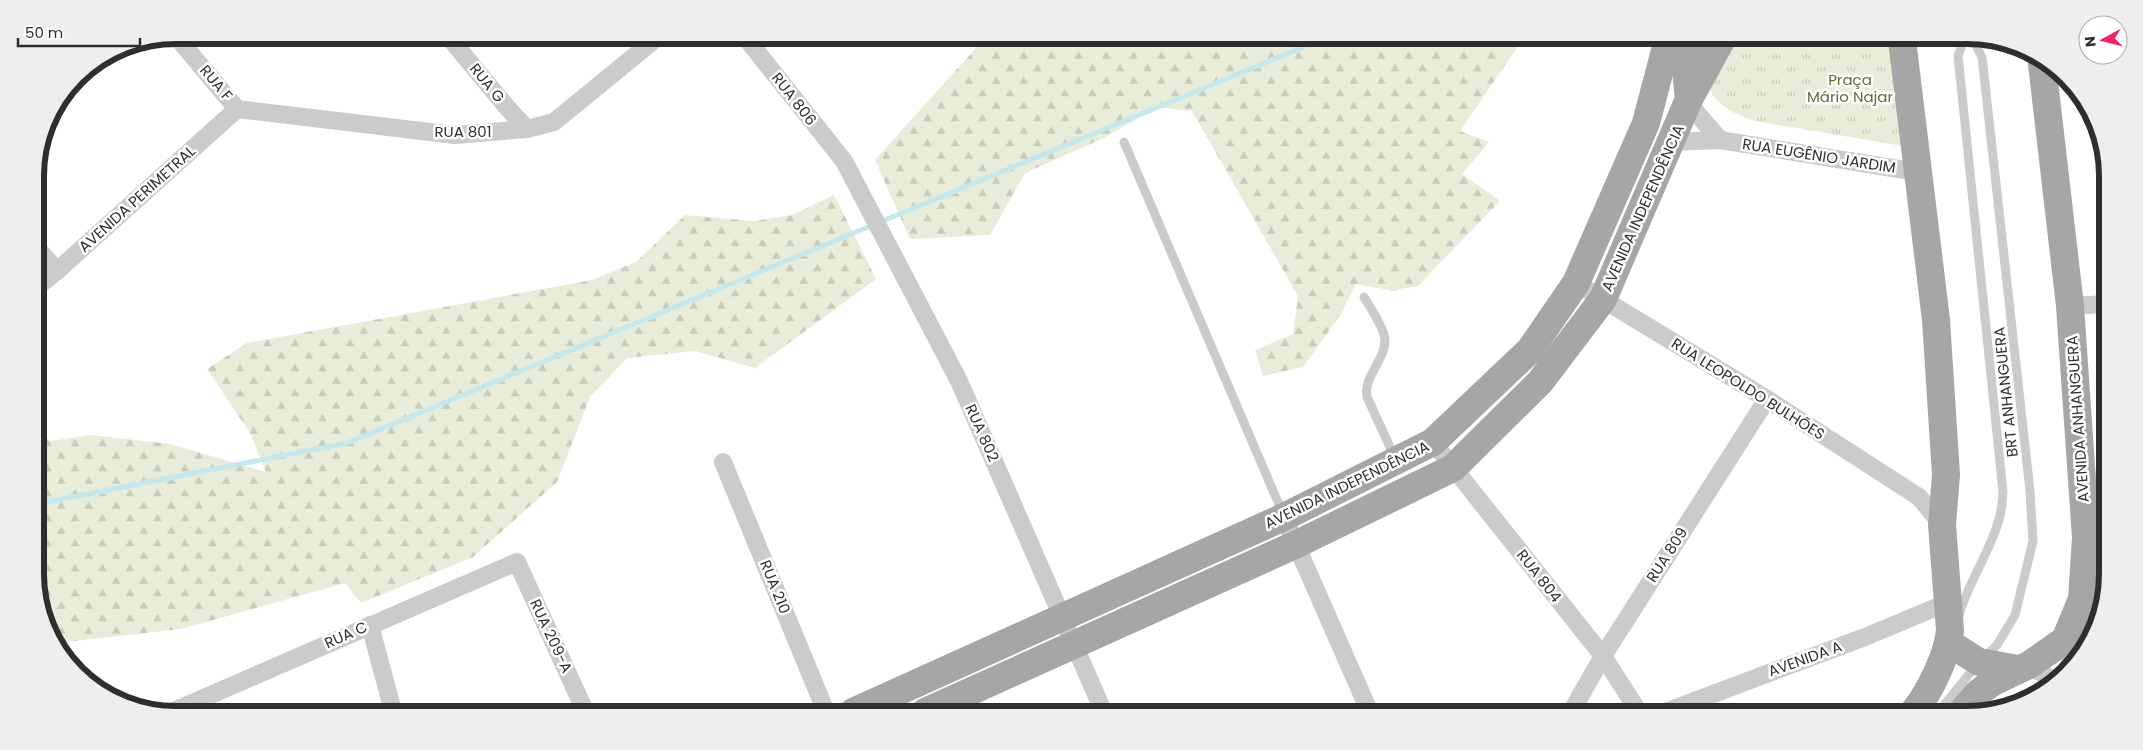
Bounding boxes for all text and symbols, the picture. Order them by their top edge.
scale bar [18,15,140,47]
north arrow [2078,15,2128,65]
text: 50 m [25,22,63,43]
text: N [2080,35,2101,48]
street label: RUA G [465,59,510,107]
street label: RUA F [195,60,238,105]
street label: RUA 806 [767,68,822,129]
park label: Praça Mário Najar [1807,69,1893,107]
street label: RUA 801 [434,121,492,142]
street label: AVENIDA INDEPENDÊNCIA [1596,121,1689,295]
street label: RUA EUGÊNIO JARDIM [1741,133,1897,178]
street label: AVENIDA PERIMETRAL [74,140,200,257]
street label: BRT ANHANGUERA [1988,326,2023,458]
street label: RUA LEOPOLDO BULHÕES [1668,333,1829,444]
street label: AVENIDA ANHANGUERA [2061,335,2094,503]
street label: RUA 802 [960,401,1004,465]
street label: AVENIDA INDEPENDÊNCIA [1261,436,1433,534]
street label: RUA 809 [1641,523,1692,586]
street label: RUA 804 [1512,545,1567,606]
street label: RUA 210 [755,557,796,617]
street label: RUA 209-A [525,595,578,676]
street label: RUA C [321,616,371,653]
street label: AVENIDA A [1765,635,1845,682]

